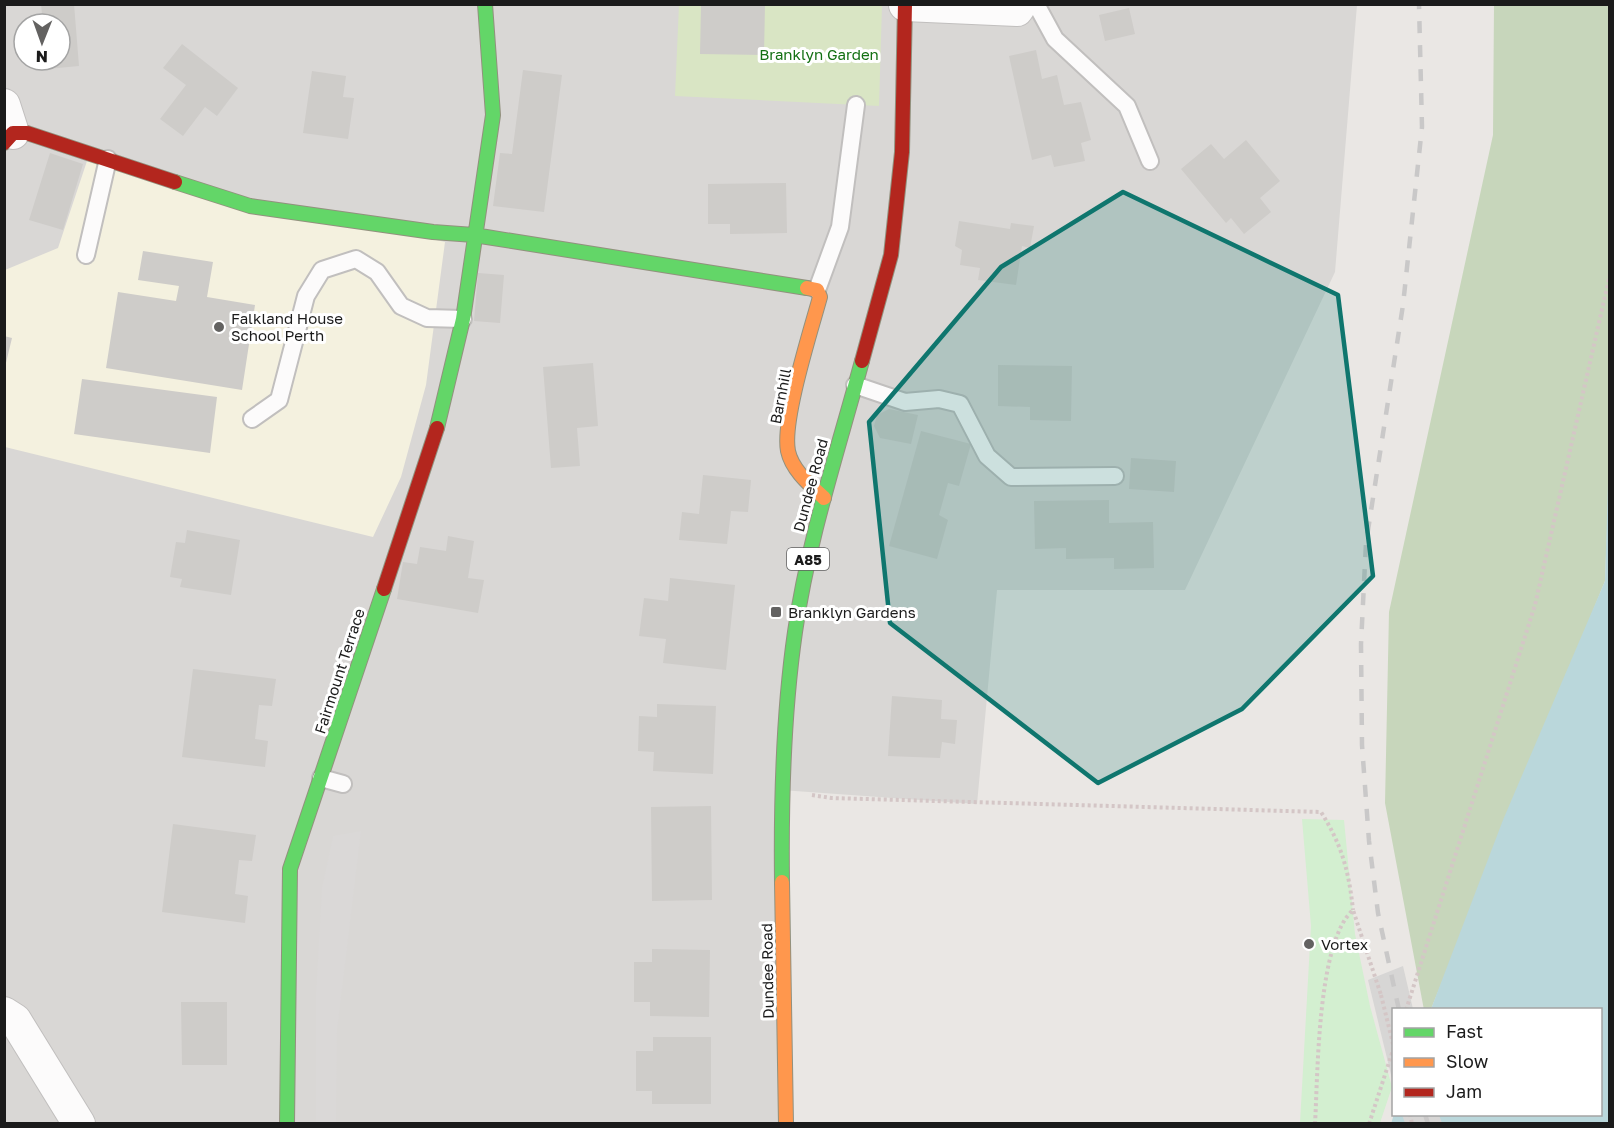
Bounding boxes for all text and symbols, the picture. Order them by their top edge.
north arrow [12,12,72,72]
park label: Branklyn Garden [759,45,879,63]
text: N [35,47,48,67]
place label: Falkland House School Perth [231,309,343,344]
marker: Falkland House School Perth [212,320,226,334]
street label: Barnhill [766,366,794,425]
street label: Dundee Road [789,436,831,534]
road number: A85 [787,548,829,570]
place label: Branklyn Gardens [788,603,916,621]
marker: Branklyn Gardens [769,605,783,619]
street label: Fairmount Terrace [310,606,368,736]
street label: Dundee Road [757,923,777,1019]
place label: Vortex [1321,935,1368,953]
marker: Vortex [1302,937,1316,951]
legend [1392,1008,1602,1116]
text: Fast [1446,1020,1483,1042]
text: Slow [1446,1050,1489,1072]
text: Jam [1446,1080,1482,1102]

